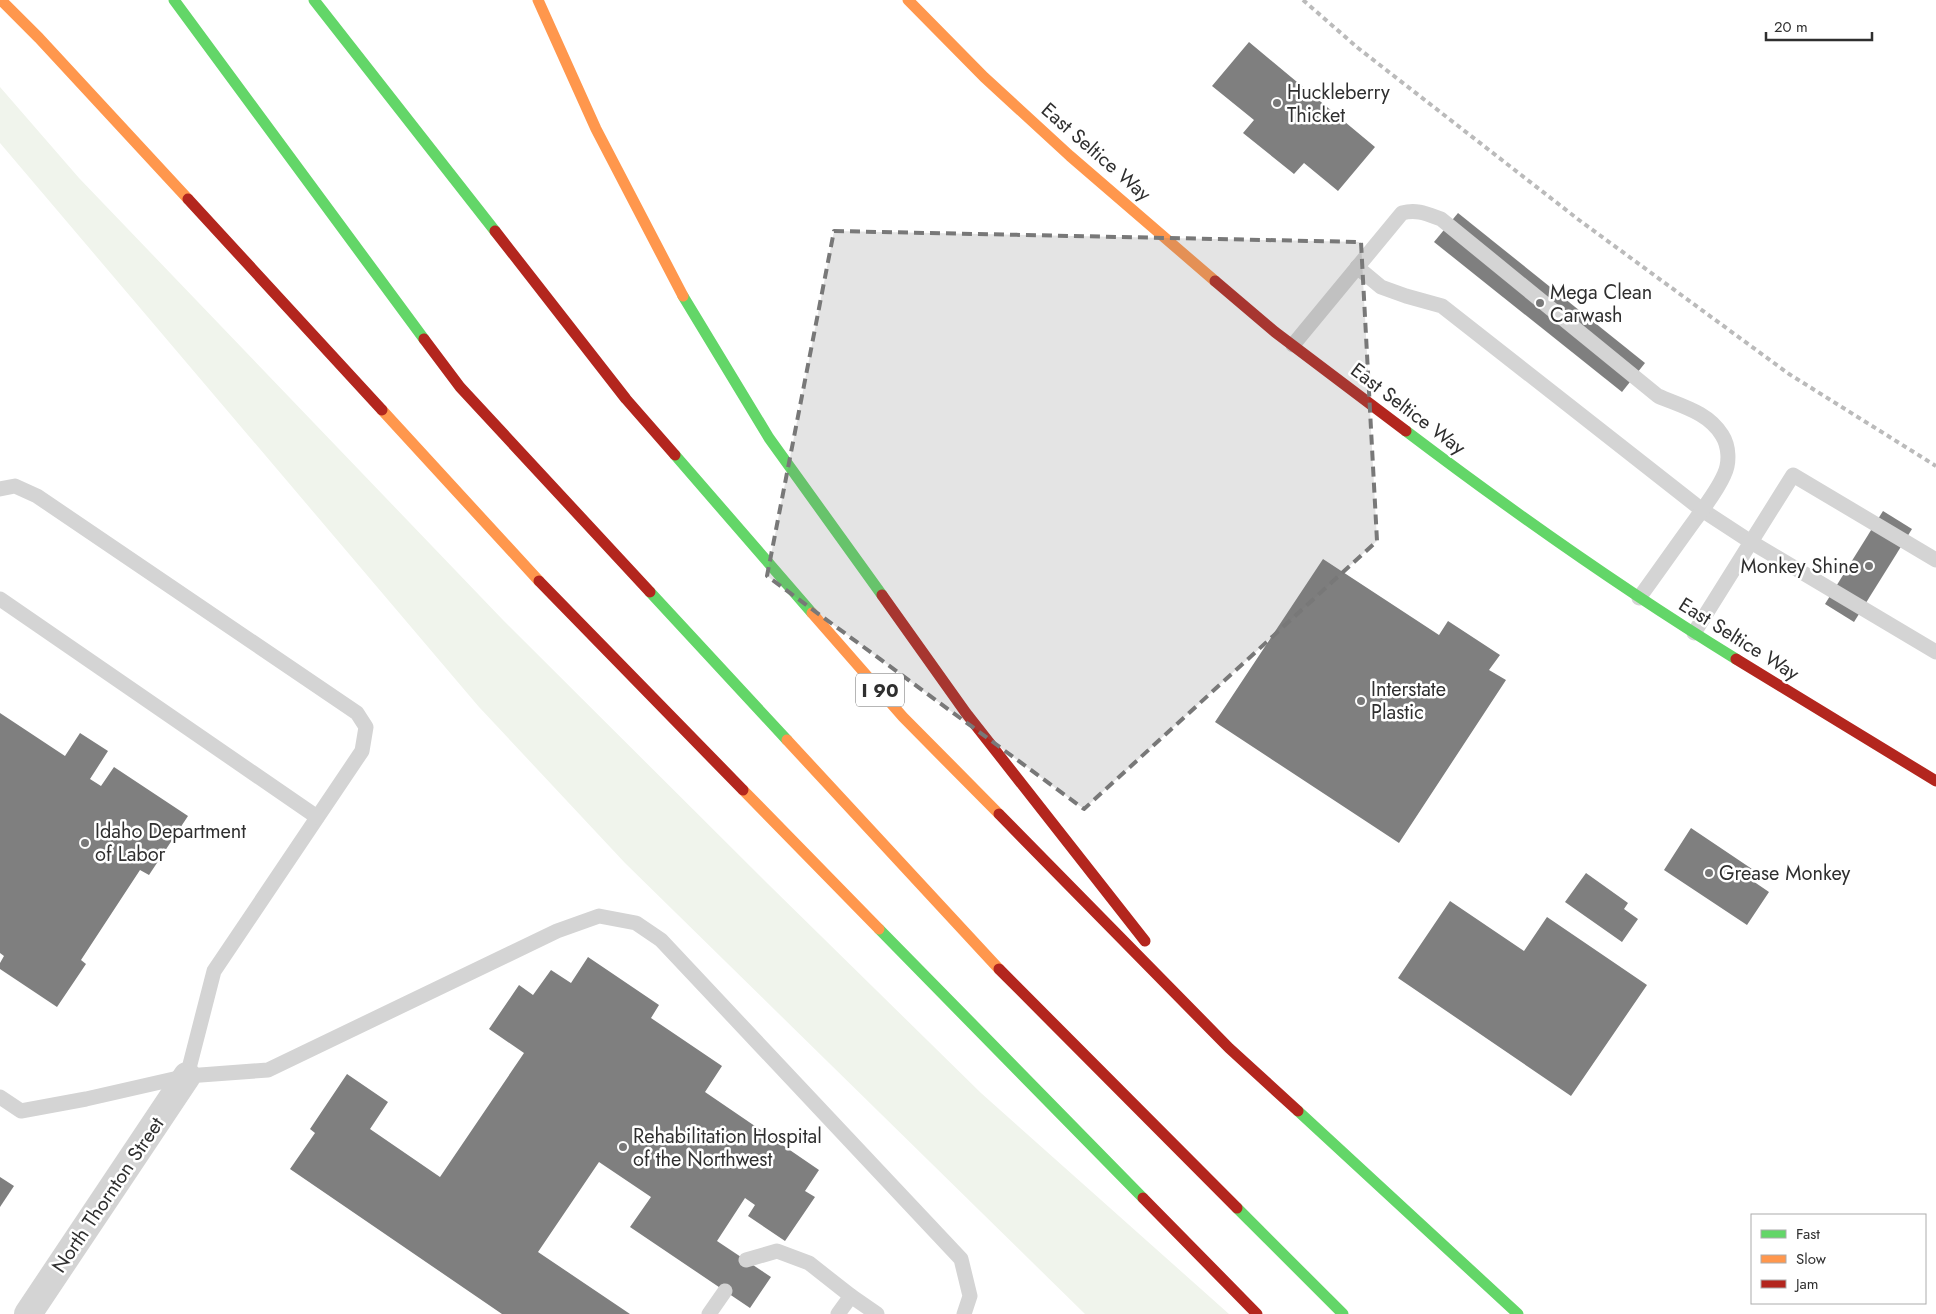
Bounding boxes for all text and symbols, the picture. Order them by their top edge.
scale bar [1766,10,1872,42]
text: 20 m [1774,16,1808,38]
place label: Huckleberry Thicket [1287,78,1390,130]
street label: East Seltice Way [1035,96,1157,208]
marker: Huckleberry Thicket [1271,97,1283,109]
place label: Mega Clean Carwash [1550,278,1652,330]
marker: Mega Clean Carwash [1534,297,1546,309]
street label: East Seltice Way [1344,356,1472,462]
place label: Monkey Shine [1741,552,1859,581]
marker: Monkey Shine [1863,560,1875,572]
street label: East Seltice Way [1673,590,1805,688]
road number: I 90 [856,674,904,706]
place label: Interstate Plastic [1371,675,1446,727]
marker: Interstate Plastic [1355,695,1367,707]
place label: Idaho Department of Labor [95,817,246,869]
marker: Idaho Department of Labor [79,837,91,849]
place label: Grease Monkey [1719,859,1850,888]
marker: Grease Monkey [1703,867,1715,879]
street label: North Thornton Street [45,1111,171,1279]
place label: Rehabilitation Hospital of the Northwest [633,1122,822,1174]
marker: Rehabilitation Hospital of the Northwest [617,1141,629,1153]
legend [1751,1214,1926,1304]
text: Fast [1796,1223,1820,1245]
text: Slow [1796,1248,1827,1270]
text: Jam [1794,1273,1819,1295]

